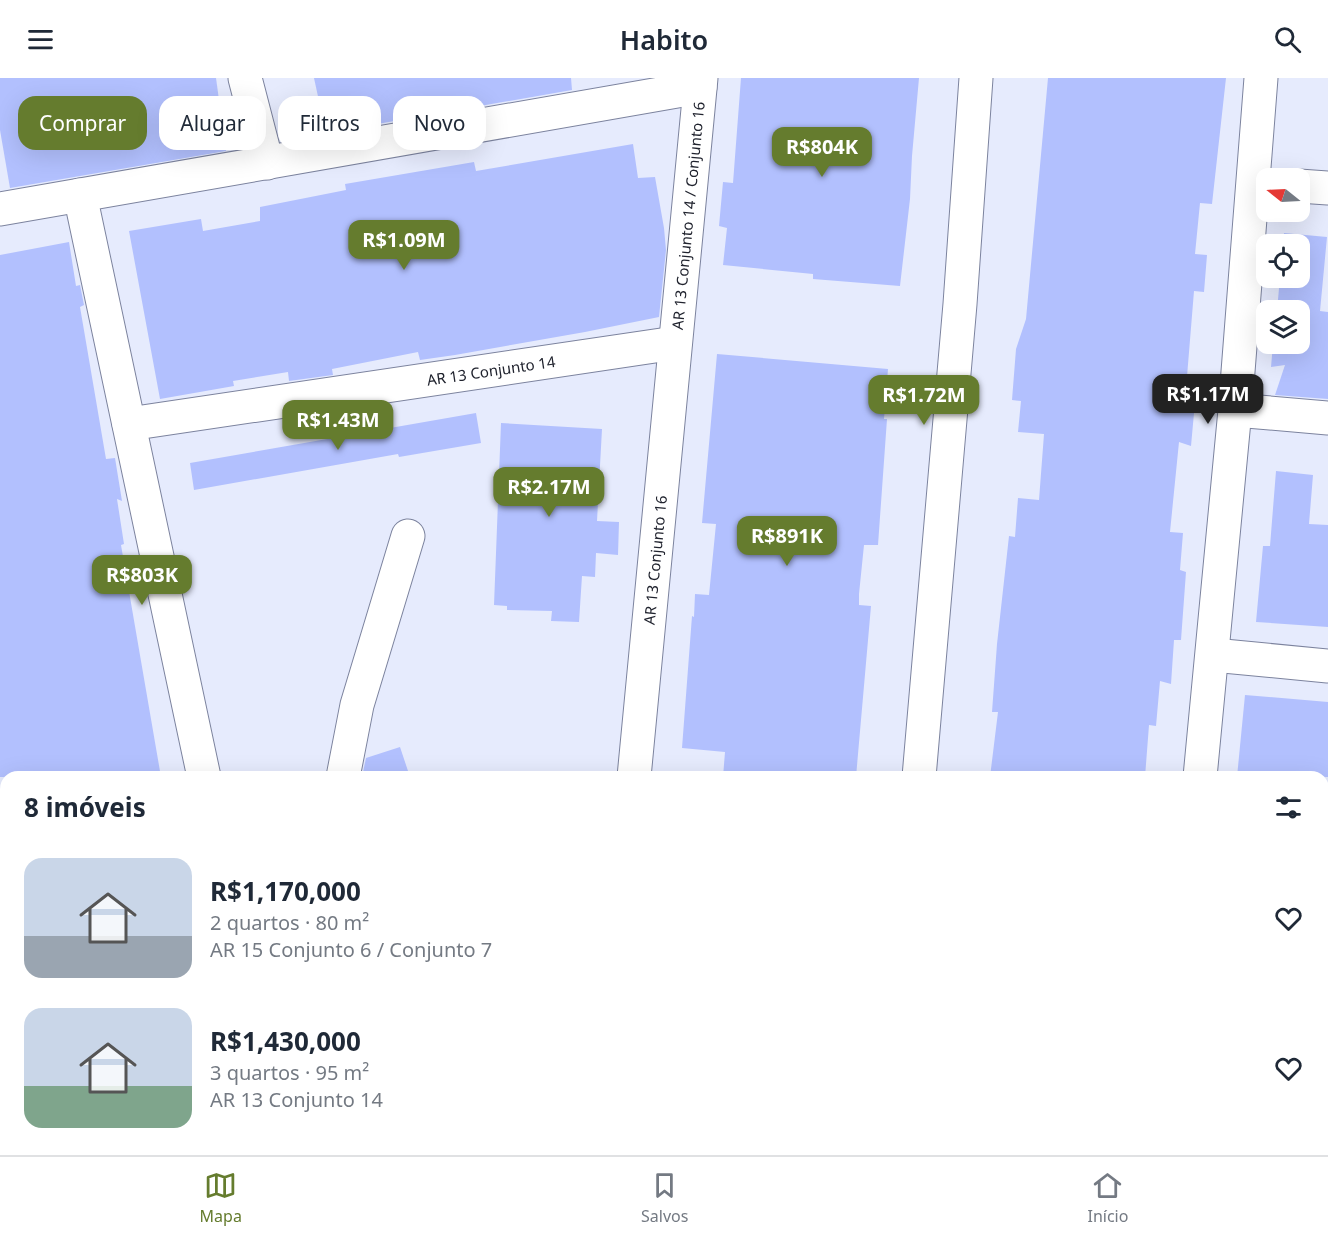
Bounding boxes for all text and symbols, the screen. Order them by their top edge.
text: Habito [620,21,708,58]
icon: menu [24,23,57,56]
icon: search [1271,23,1304,56]
chip: Comprar [18,96,147,150]
chip: Alugar [159,96,266,150]
chip: Filtros [278,96,381,150]
chip: Novo [393,96,486,150]
street label: AR 13 Conjunto 14 / Conjunto 16 [667,101,709,331]
pin: R$804K [773,127,871,178]
text: R$804K [786,133,858,160]
north arrow [1256,168,1310,222]
map controls [1256,168,1310,354]
pin: R$1.09M [349,220,459,271]
text: R$1.09M [362,226,446,253]
button: locate [1256,234,1310,288]
button: layers [1256,300,1310,354]
street label: AR 13 Conjunto 14 [425,351,557,390]
pin: R$1.17M [1153,374,1263,425]
pin: R$1.72M [869,375,979,426]
text: R$1.17M [1166,380,1250,407]
text: R$1.72M [882,381,966,408]
pin: R$1.43M [283,400,393,451]
text: R$1.43M [296,406,380,433]
pin: R$2.17M [494,467,604,518]
text: R$2.17M [507,473,591,500]
street label: AR 13 Conjunto 16 [639,494,671,626]
pin: R$891K [738,516,836,567]
text: R$891K [751,522,823,549]
pin: R$803K [93,555,191,606]
text: R$803K [106,561,178,588]
text: 8 imóveis [24,789,146,825]
icon: filters [1272,791,1305,824]
text: R$1,170,000 [210,873,361,909]
icon: home [72,882,144,954]
icon: heart [1272,902,1305,935]
text: 2 quartos · 80 m² [210,909,369,936]
text: AR 15 Conjunto 6 / Conjunto 7 [210,936,492,963]
text: R$1,430,000 [210,1023,361,1059]
icon: home [72,1032,144,1104]
icon: heart [1272,1052,1305,1085]
text: 3 quartos · 95 m² [210,1059,369,1086]
text: AR 13 Conjunto 14 [210,1086,383,1113]
tab: Mapa [200,1169,242,1227]
tab: Salvos [641,1169,688,1227]
tab: Início [1088,1169,1128,1227]

